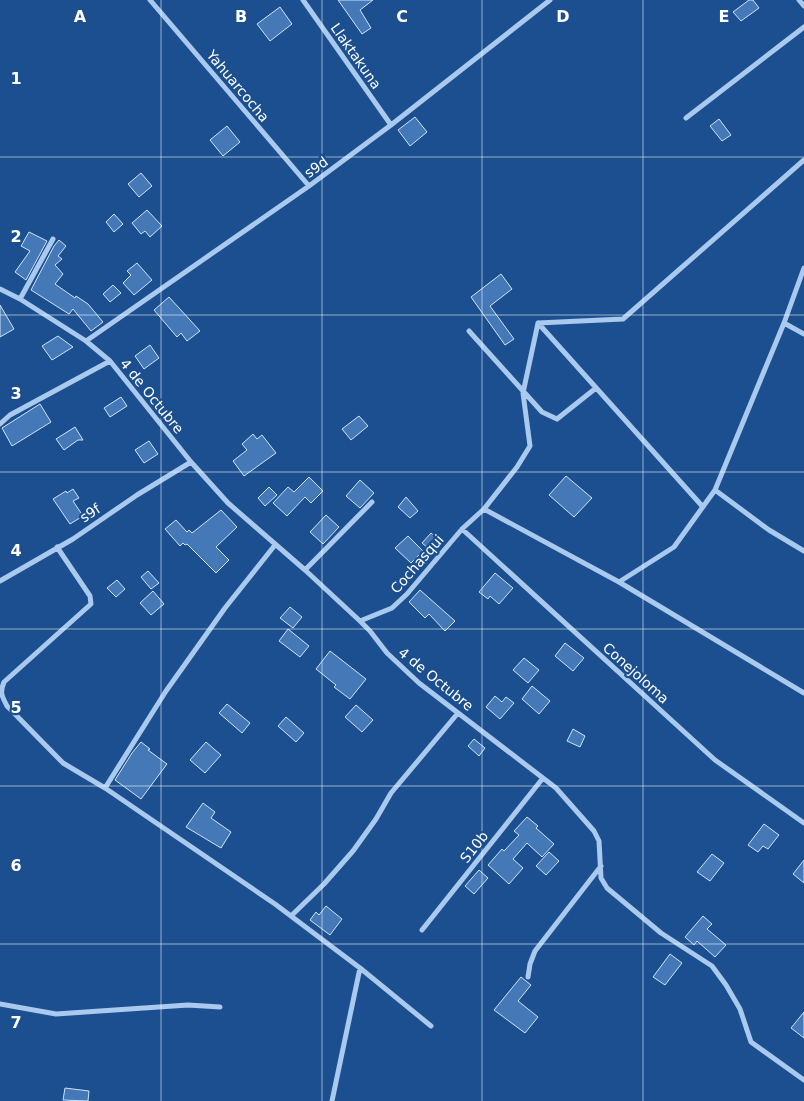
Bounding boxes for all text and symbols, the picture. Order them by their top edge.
text: A [74,7,87,26]
text: B [235,7,247,26]
text: C [396,7,408,26]
text: D [556,7,570,26]
text: E [719,7,729,26]
street label: Llaktakuna [328,20,384,92]
street label: Yahuarcocha [203,46,273,125]
text: 1 [10,69,22,88]
street label: s9d [301,153,331,181]
text: 2 [10,227,22,246]
street label: 4 de Octubre [117,355,187,437]
text: 3 [10,384,22,403]
street label: s9f [77,500,104,526]
street label: Cochasqui [387,531,447,597]
text: 4 [10,541,22,560]
street label: Conejoloma [600,639,672,707]
street label: 4 de Octubre [395,644,477,714]
text: 5 [10,698,22,717]
street label: S10b [457,828,491,866]
text: 6 [10,856,22,875]
text: 7 [10,1013,22,1032]

